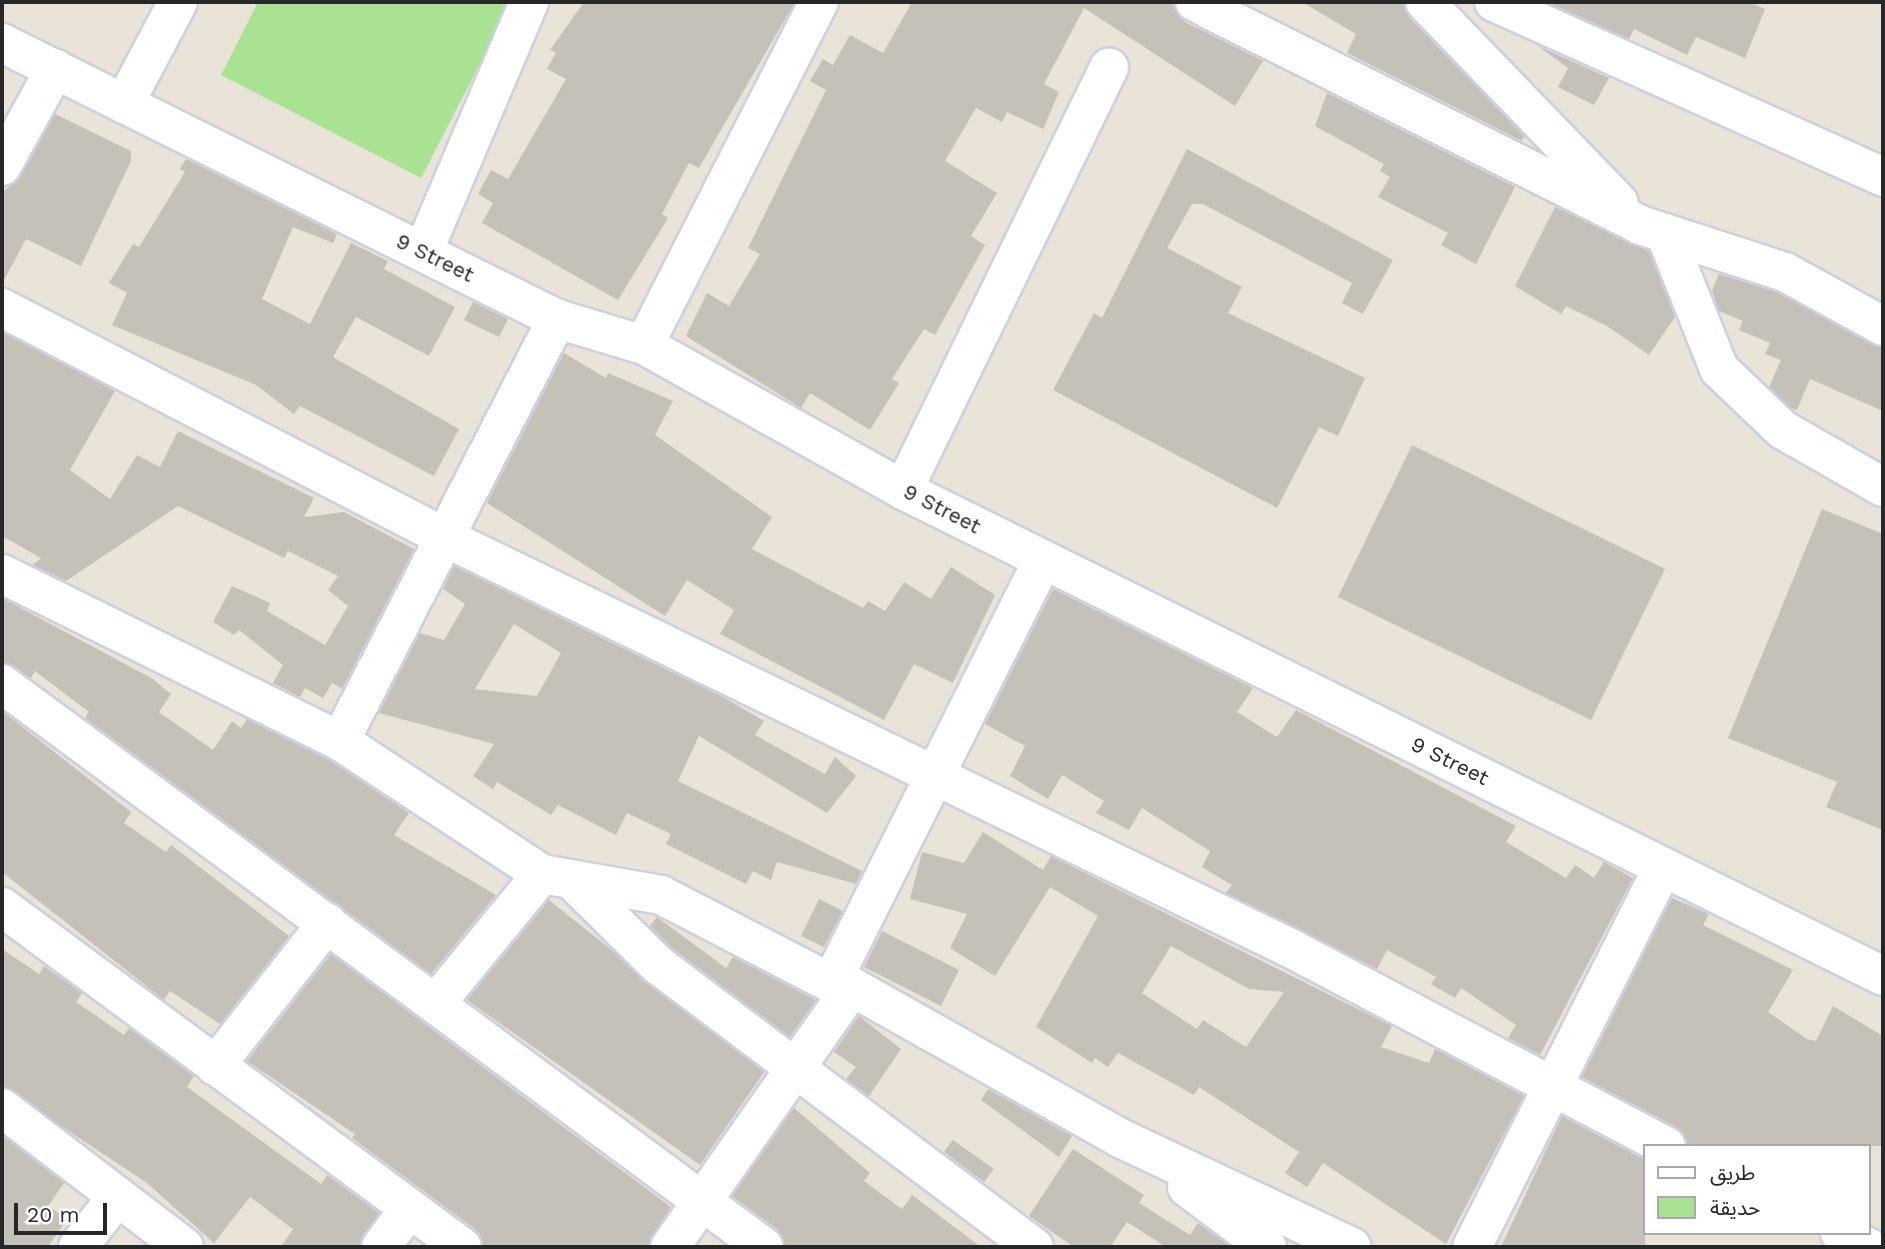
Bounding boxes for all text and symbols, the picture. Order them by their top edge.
street label: 9 Street [392,228,478,288]
street label: 9 Street [899,479,985,539]
street label: 9 Street [1407,731,1493,791]
legend [1644,1144,1871,1235]
text: طريق [1710,1160,1755,1185]
scale bar [18,1190,110,1234]
text: حديقة [1710,1195,1760,1220]
text: 20 m [27,1202,79,1227]

